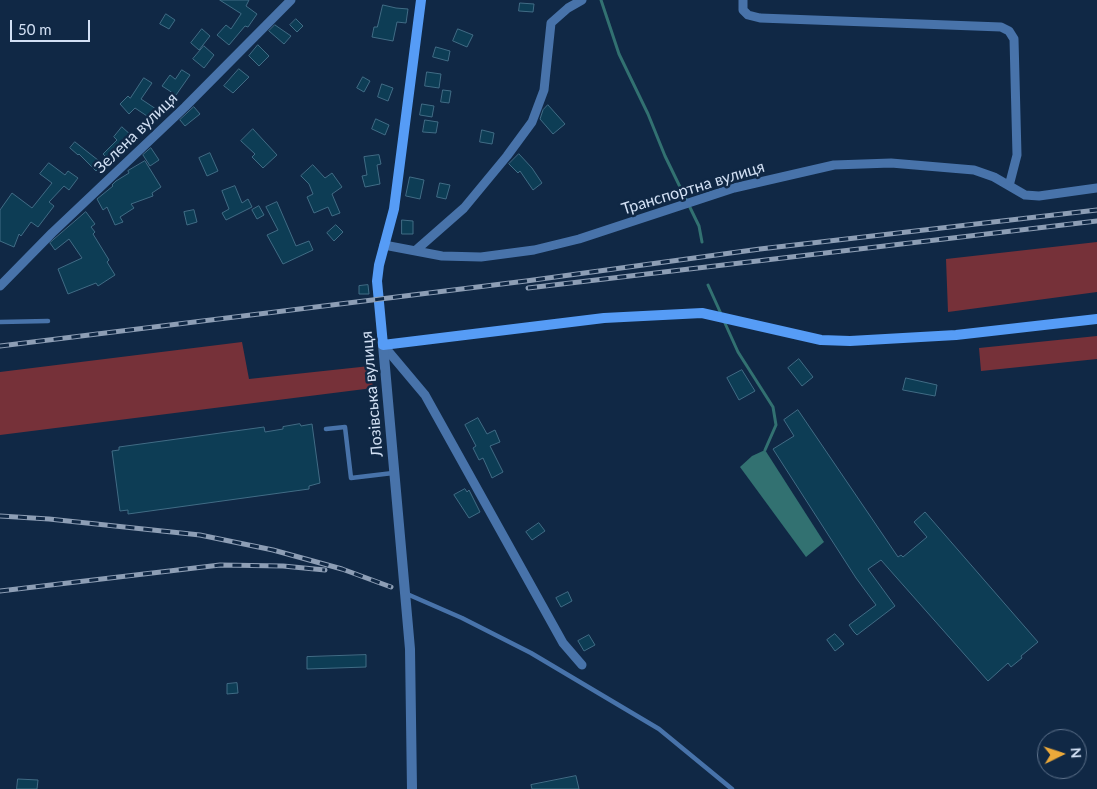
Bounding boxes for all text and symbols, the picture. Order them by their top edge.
scale bar [12,10,92,42]
text: 50 m [18,20,52,38]
street label: Зелена вулиця [91,89,181,177]
street label: Транспортна вулиця [619,157,767,219]
street label: Лозівська вулиця [357,330,387,458]
north arrow [1037,729,1087,779]
text: N [1068,747,1085,759]

